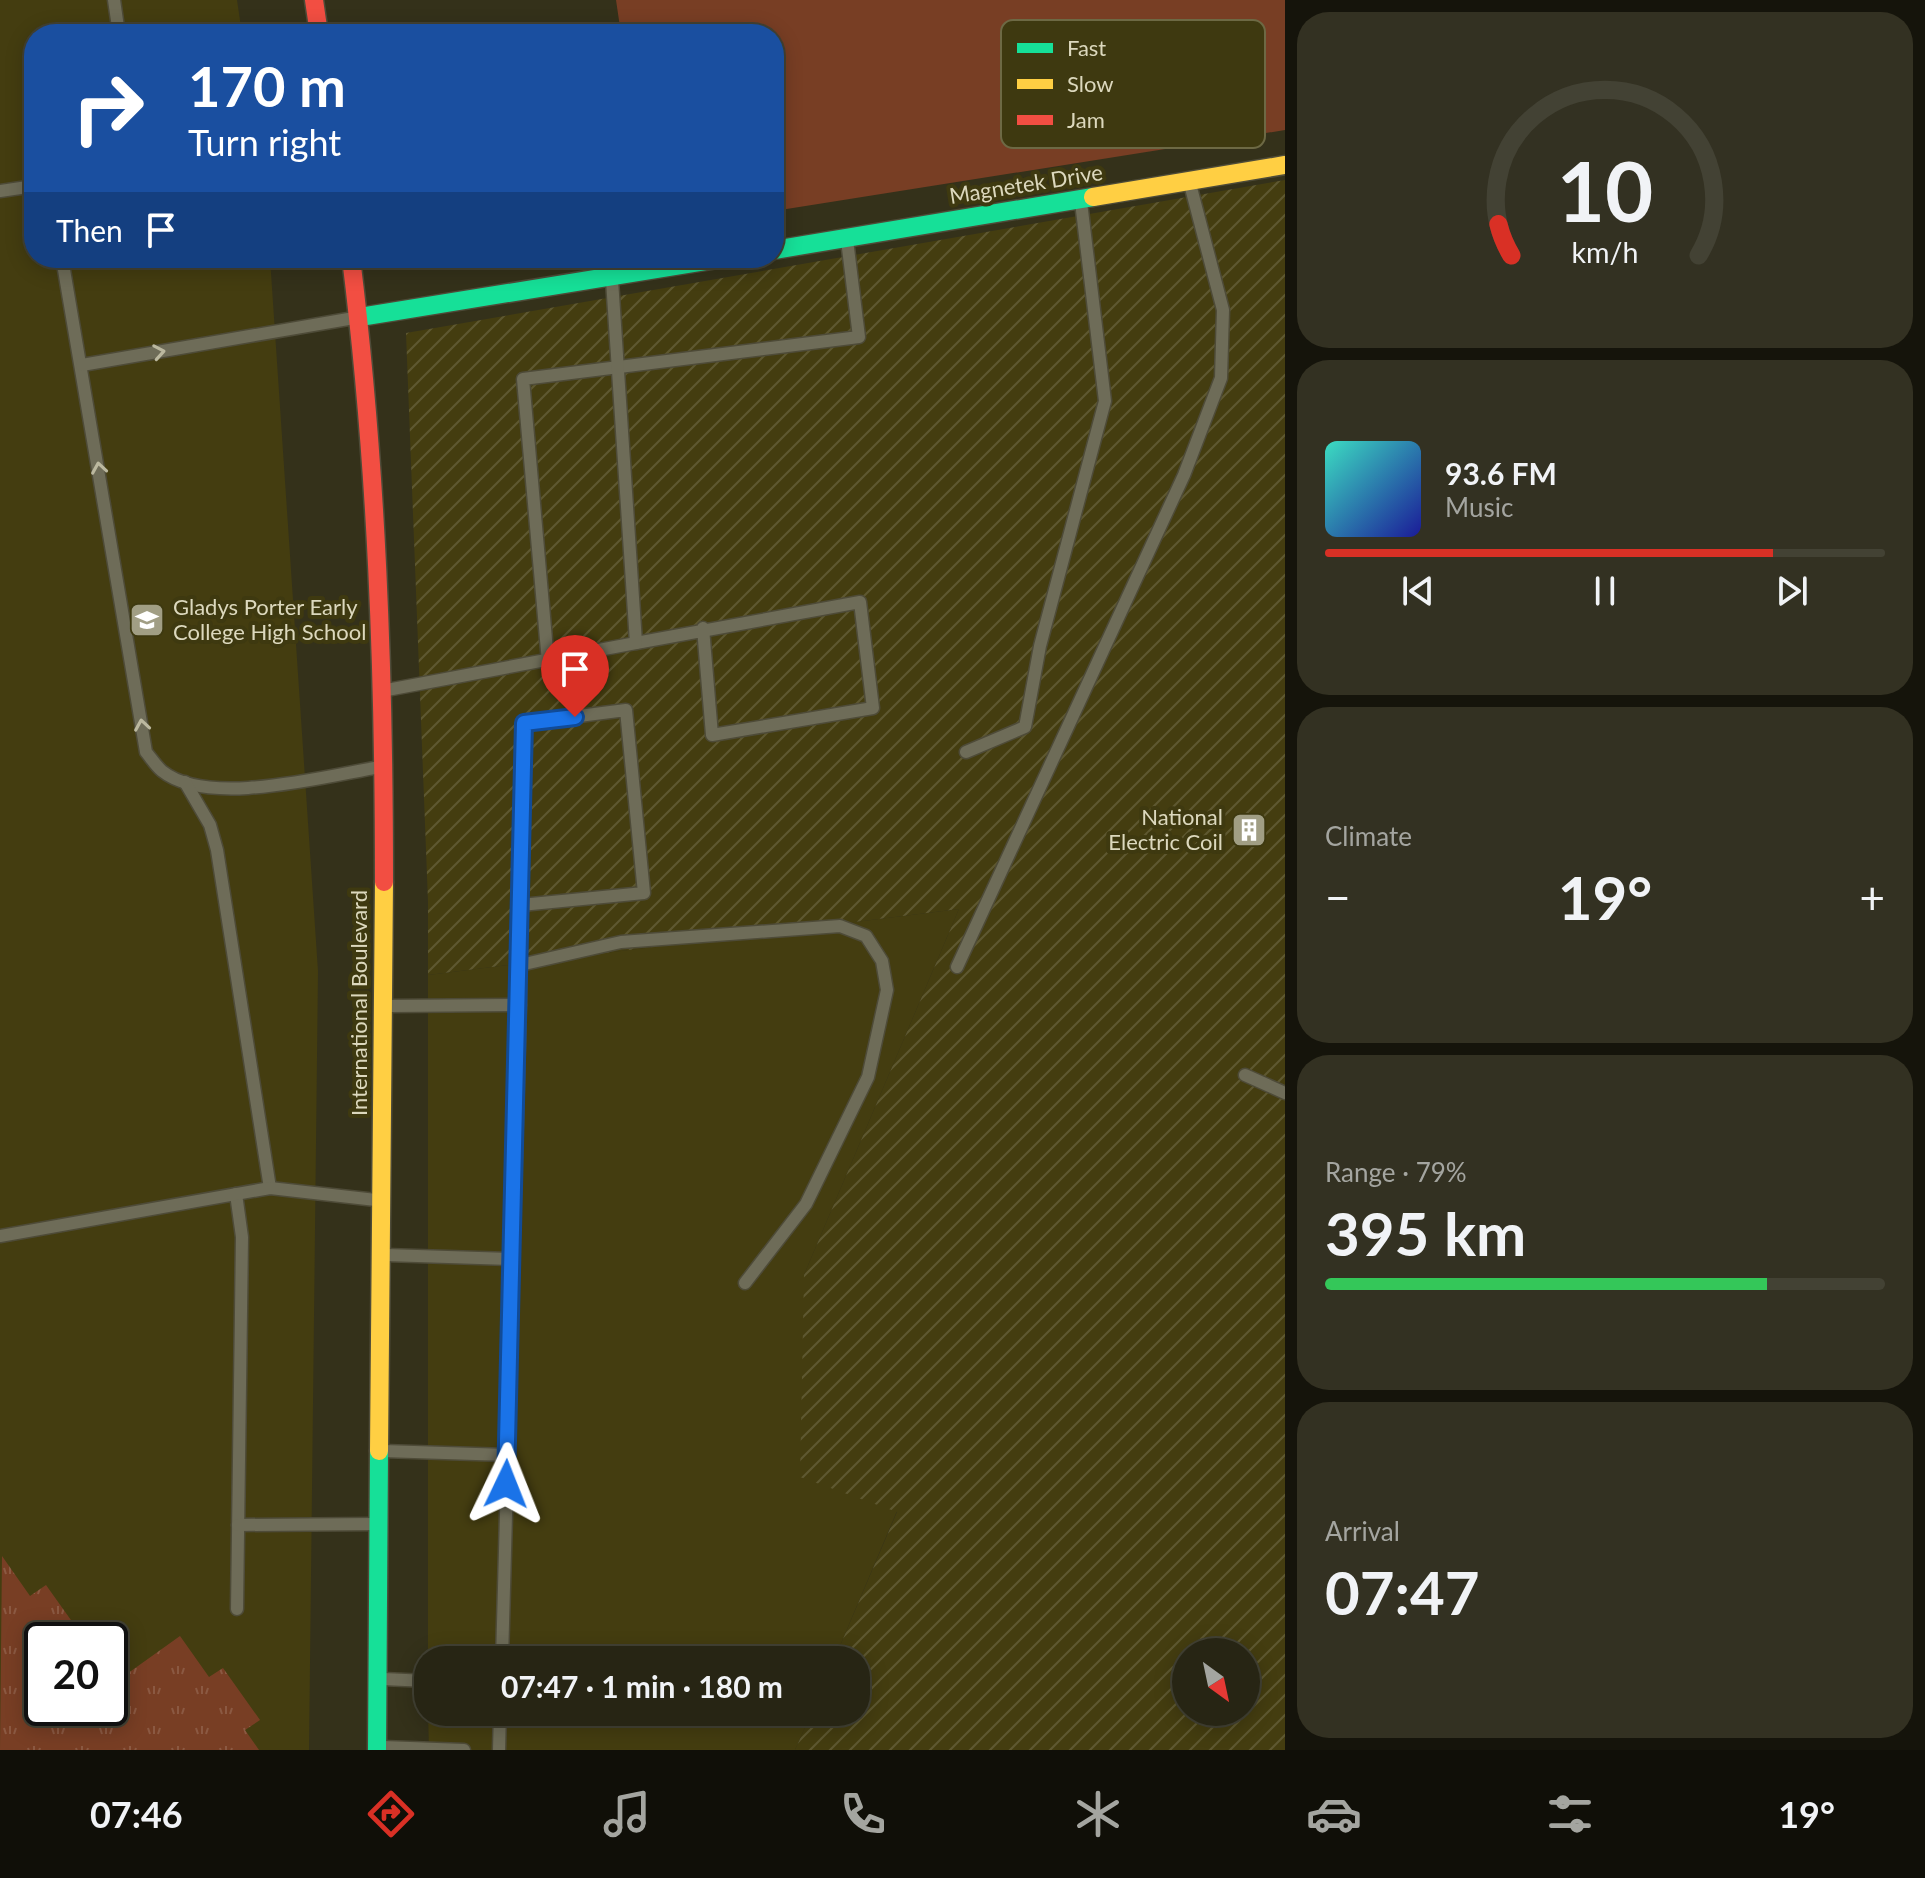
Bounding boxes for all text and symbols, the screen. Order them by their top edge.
legend [1001,20,1265,148]
text: Fast [1067,34,1106,61]
text: 170 m [188,52,346,119]
icon: right [56,56,160,160]
text: Slow [1067,70,1114,97]
text: Jam [1067,106,1105,133]
text: Turn right [188,120,341,164]
text: 10 [1557,139,1653,239]
street label: Magnetek Drive [947,158,1105,209]
icon: arrive [139,208,183,252]
text: Then [56,212,123,248]
text: km/h [1572,235,1638,269]
one-way arrow [152,345,165,362]
text: 93.6 FM [1445,455,1557,491]
one-way arrow [91,462,108,475]
text: Music [1445,491,1513,523]
icon: previous [1396,569,1440,613]
icon: pause [1583,569,1627,613]
icon: next [1770,569,1814,613]
place label: Gladys Porter Early College High School [173,593,367,645]
school or university icon: Gladys Porter Early College High School [128,601,166,639]
pin [541,635,609,717]
icon: arrive [553,647,597,691]
one-way arrow [134,718,151,732]
place label: National Electric Coil [1108,803,1223,855]
building icon: National Electric Coil [1230,811,1268,849]
text: Climate [1325,820,1412,852]
text: 19° [1558,861,1652,933]
text: − [1325,871,1351,923]
text: + [1859,871,1885,923]
street label: International Boulevard [345,890,372,1116]
text: Range · 79% [1325,1156,1467,1188]
text: 395 km [1325,1197,1526,1269]
position arrow [464,1442,548,1526]
text: Arrival [1325,1515,1400,1547]
text: 07:47 [1325,1556,1480,1628]
speed limit sign: 20 [24,1622,128,1726]
north arrow [1172,1638,1260,1726]
map controls [1172,1638,1260,1726]
text: 07:47 · 1 min · 180 m [501,1668,783,1704]
icon: directions [363,1786,419,1842]
icon: music [599,1786,655,1842]
icon: phone [835,1786,891,1842]
icon: climate [1070,1786,1126,1842]
icon: car [1306,1786,1362,1842]
icon: filters [1542,1786,1598,1842]
text: 07:46 [90,1792,183,1836]
text: 19° [1778,1792,1835,1836]

